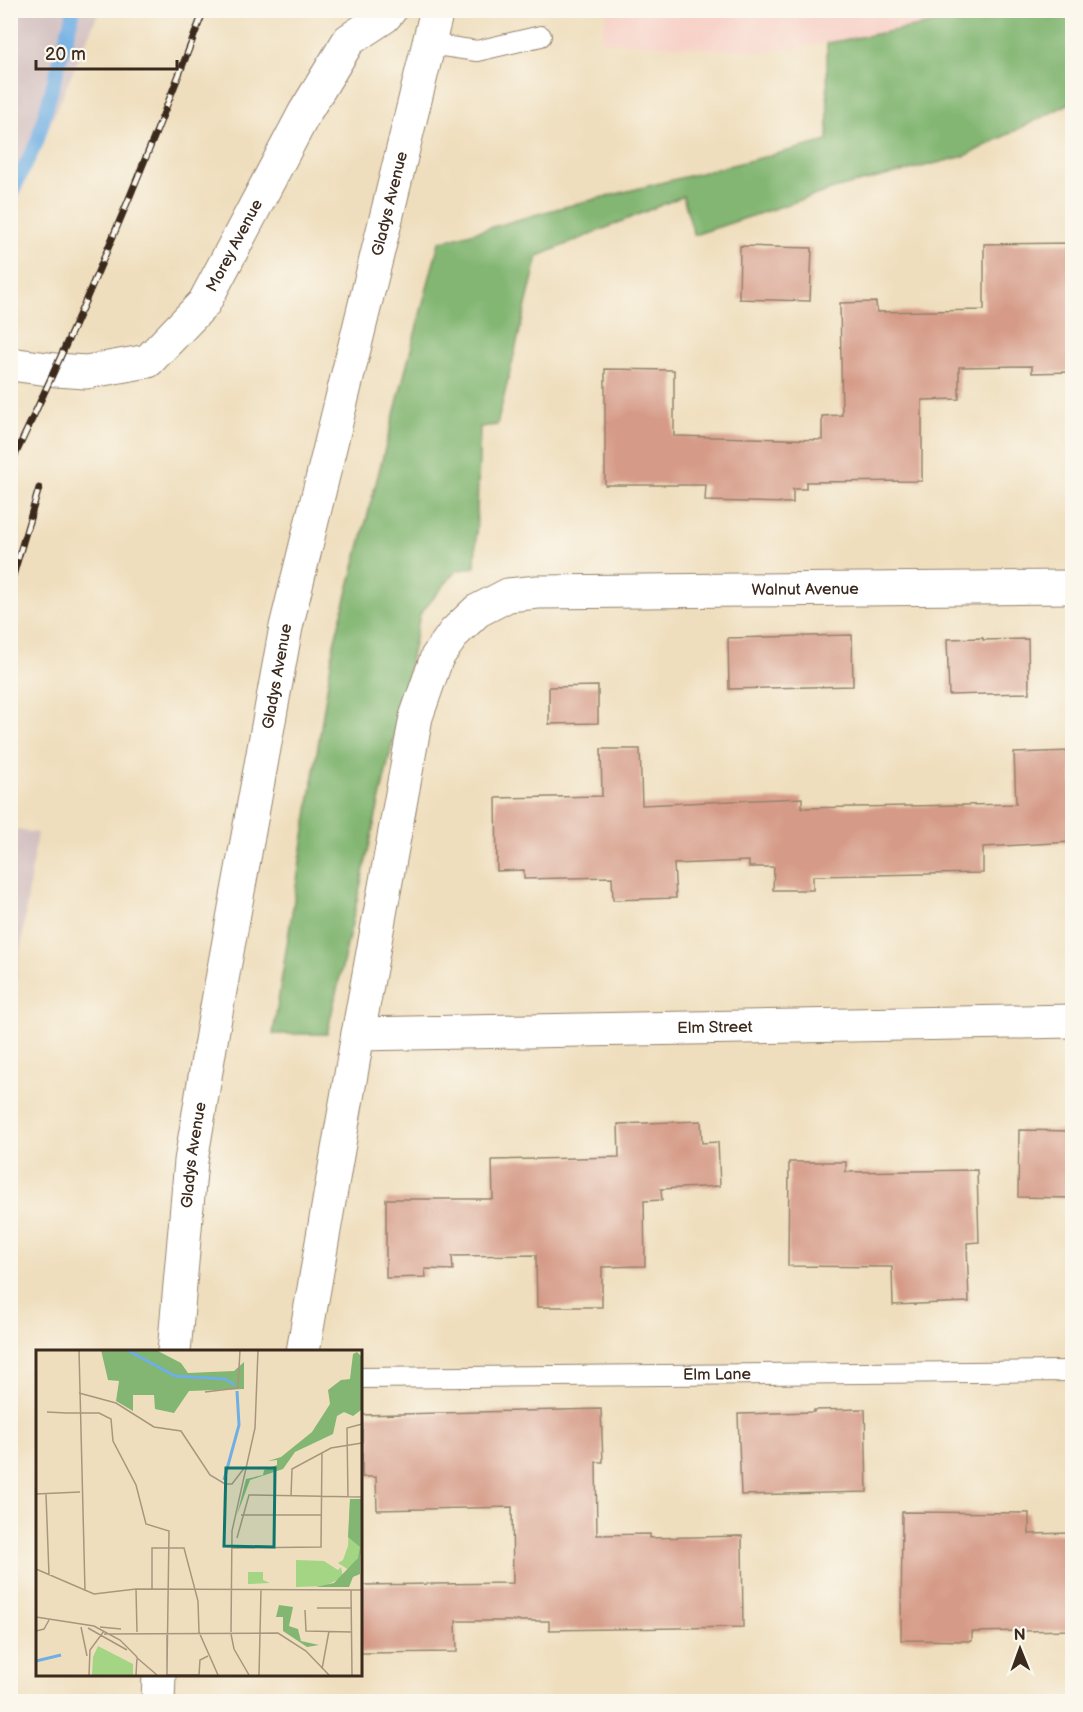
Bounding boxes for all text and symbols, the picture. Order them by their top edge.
scale bar [36,33,177,71]
text: 20 m [45,44,86,65]
street label: Gladys Avenue [368,149,412,258]
street label: Morey Avenue [202,196,267,295]
street label: Walnut Avenue [751,579,859,599]
street label: Gladys Avenue [258,622,296,731]
street label: Elm Street [677,1017,753,1038]
street label: Gladys Avenue [177,1100,210,1209]
inset map [36,1350,362,1676]
street label: Elm Lane [683,1365,752,1384]
north arrow [990,1619,1050,1679]
text: N [1014,1626,1026,1645]

